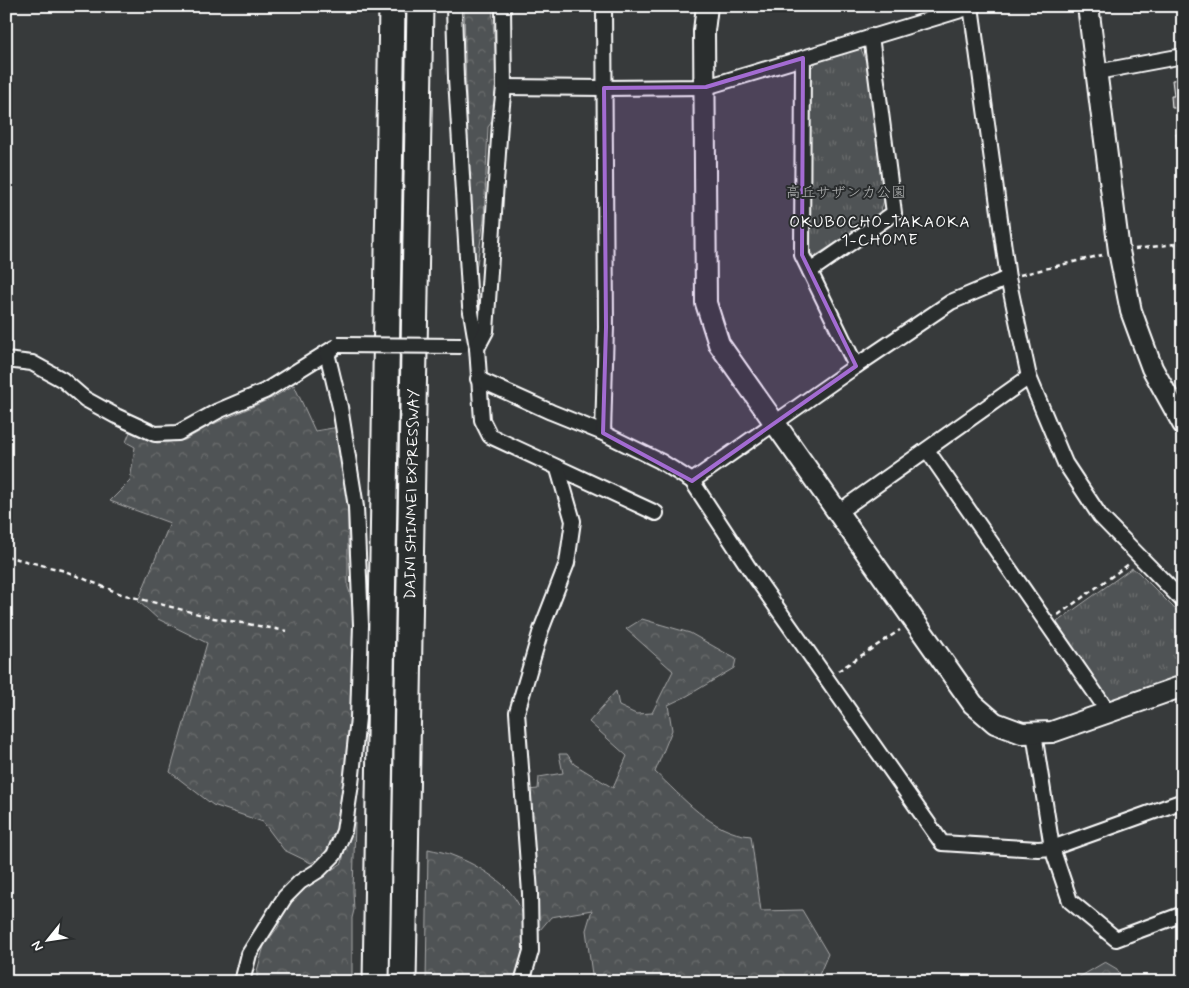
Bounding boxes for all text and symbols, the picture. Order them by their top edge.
park label: 高丘サザンカ公園 [786,183,906,203]
district label: OKUBOCHO-TAKAOKA 1-CHOME [789,212,971,251]
street label: DAINI SHINMEI EXPRESSWAY [401,388,424,600]
north arrow [22,916,72,966]
text: N [27,937,48,955]

